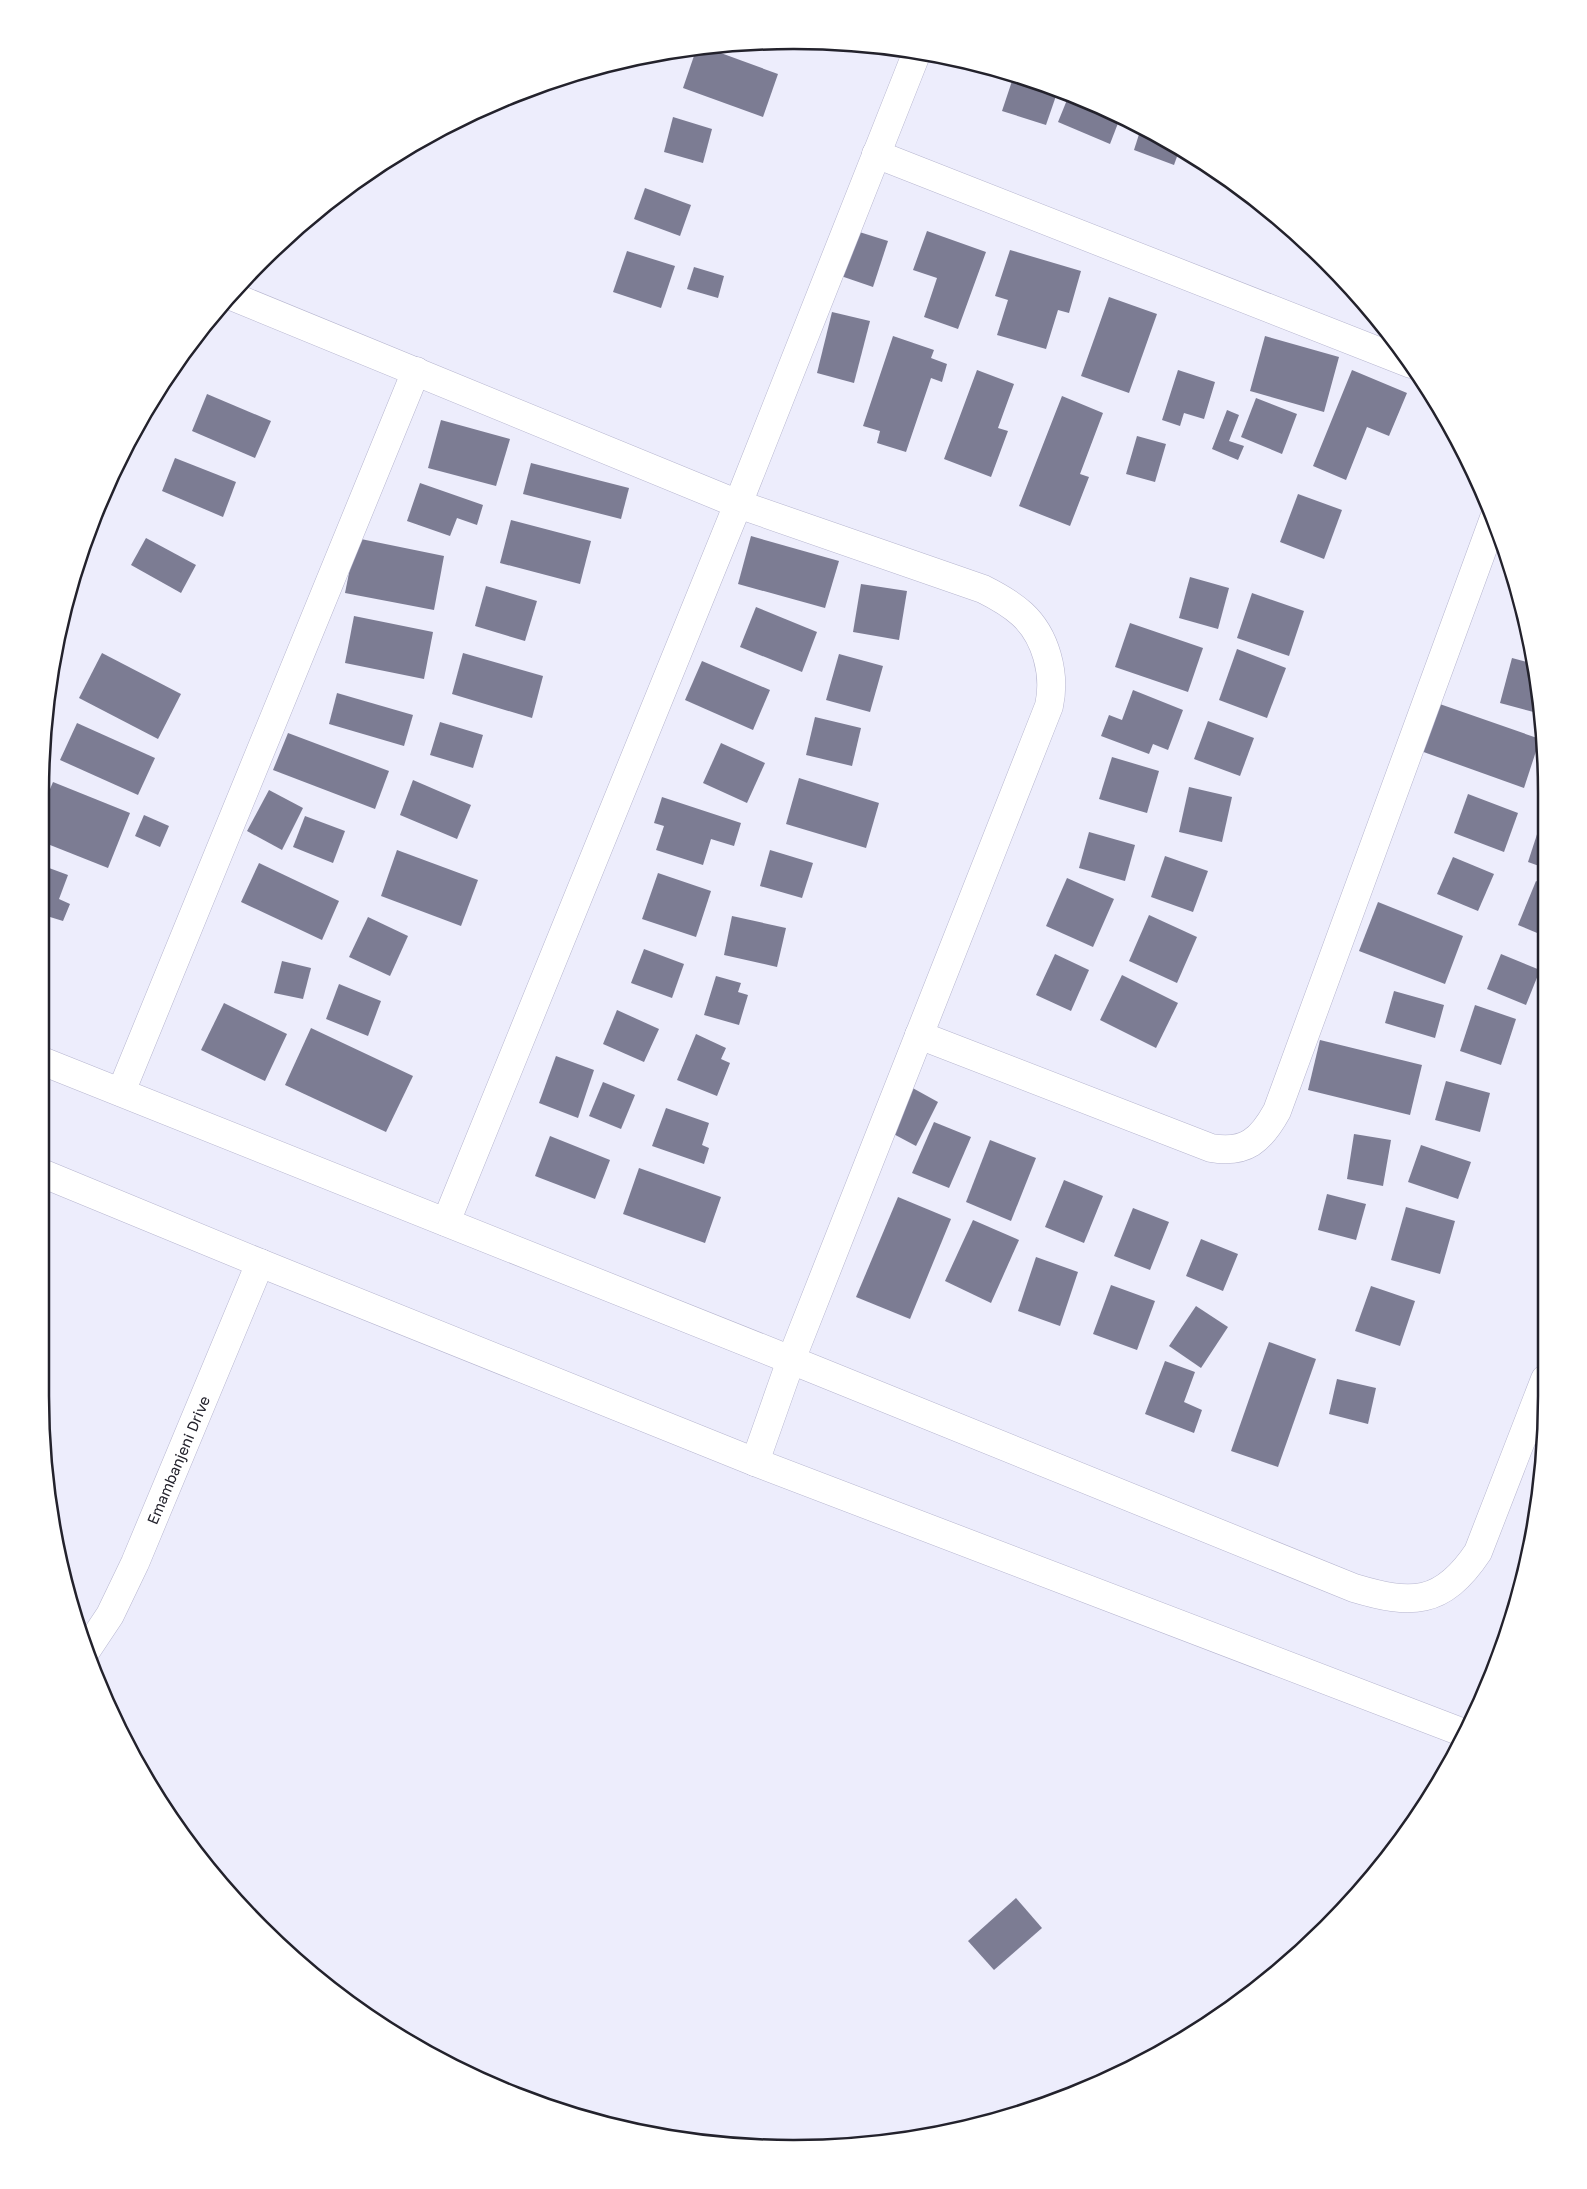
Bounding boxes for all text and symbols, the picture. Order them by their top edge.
street label: Emambanjeni Drive [143,1393,213,1527]

